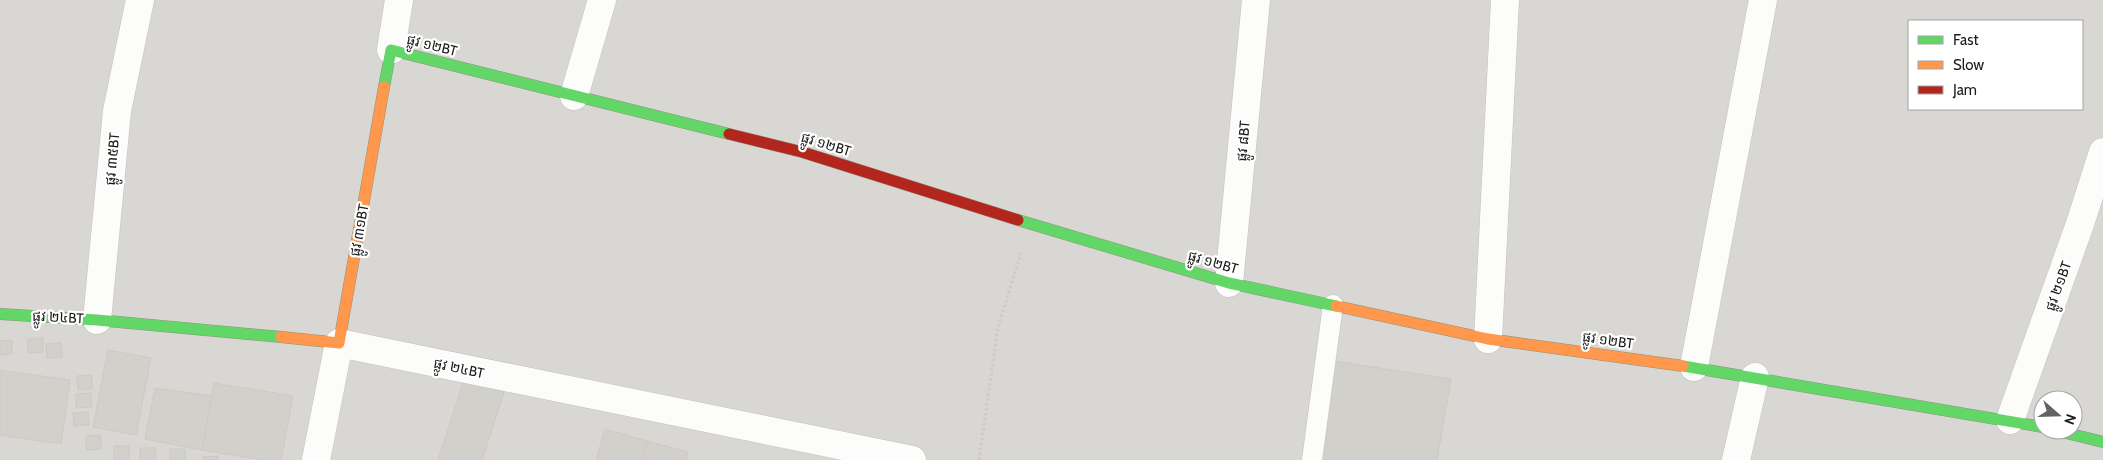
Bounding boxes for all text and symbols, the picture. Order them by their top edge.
legend [1908,20,2083,110]
street label: ផ្លូវ ១២BT [404,30,460,63]
text: Fast [1953,31,1978,49]
text: Slow [1953,56,1984,74]
text: Jam [1952,81,1977,99]
street label: ផ្លូវ ៨BT [1232,119,1257,162]
street label: ផ្លូវ ១២BT [798,128,854,163]
street label: ផ្លូវ ៣៥BT [101,131,126,186]
street label: ផ្លូវ ៣១BT [346,202,376,258]
street label: ផ្លូវ ១២BT [1185,246,1241,281]
street label: ផ្លូវ ២១BT [2041,258,2078,314]
street label: ផ្លូវ ២៤BT [32,307,85,331]
street label: ផ្លូវ ១២BT [1581,328,1635,356]
street label: ផ្លូវ ២៤BT [431,354,487,385]
north arrow [2033,390,2083,440]
text: N [2060,412,2080,427]

